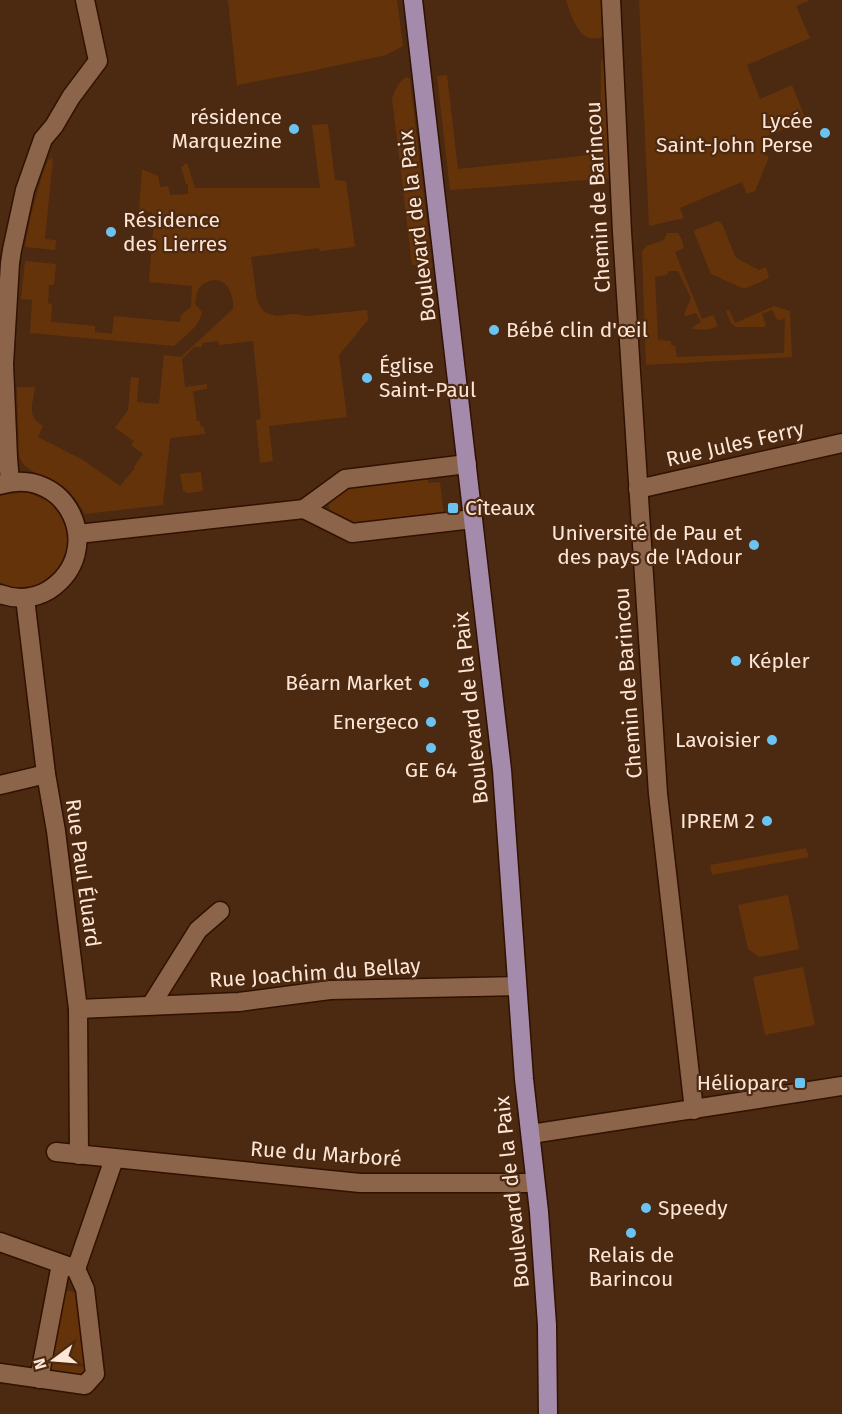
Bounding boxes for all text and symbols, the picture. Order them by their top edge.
street label: Chemin de Barincou [580,101,616,293]
place label: résidence Marquezine [172,104,282,154]
place label: Lycée Saint-John Perse [656,108,813,158]
marker: résidence Marquezine [287,122,301,136]
marker: Lycée Saint-John Perse [818,126,832,140]
street label: Boulevard de la Paix [392,128,442,323]
place label: Résidence des Lierres [123,207,227,257]
marker: Résidence des Lierres [104,225,118,239]
place label: Bébé clin d'œil [506,317,648,343]
marker: Bébé clin d'œil [487,323,501,337]
place label: Église Saint-Paul [379,353,476,403]
marker: Église Saint-Paul [360,371,374,385]
street label: Rue Jules Ferry [663,415,807,473]
place label: Cîteaux [465,495,536,521]
marker: Cîteaux [446,501,460,515]
place label: Université de Pau et des pays de l'Adour [552,520,742,570]
marker: Université de Pau et des pays de l'Adour [747,538,761,552]
street label: Chemin de Barincou [608,587,648,779]
street label: Boulevard de la Paix [448,610,494,805]
place label: Képler [748,648,810,674]
marker: Képler [729,654,743,668]
place label: Béarn Market [285,670,412,696]
marker: Béarn Market [417,676,431,690]
place label: Energeco [333,709,419,735]
marker: Energeco [424,715,438,729]
place label: Lavoisier [675,727,760,753]
marker: Lavoisier [765,733,779,747]
marker: GE 64 [424,741,438,755]
place label: GE 64 [405,757,457,783]
street label: Rue Paul Éluard [60,797,106,949]
place label: IPREM 2 [680,808,755,834]
marker: IPREM 2 [760,814,774,828]
street label: Rue Joachim du Bellay [208,953,422,993]
place label: Hélioparc [697,1070,788,1096]
marker: Hélioparc [793,1076,807,1090]
street label: Boulevard de la Paix [489,1094,535,1289]
street label: Rue du Marboré [249,1136,403,1172]
place label: Speedy [658,1195,728,1221]
marker: Speedy [639,1201,653,1215]
marker: Relais de Barincou [624,1226,638,1240]
place label: Relais de Barincou [588,1242,674,1292]
north arrow [24,1330,84,1390]
text: N [29,1356,51,1372]

